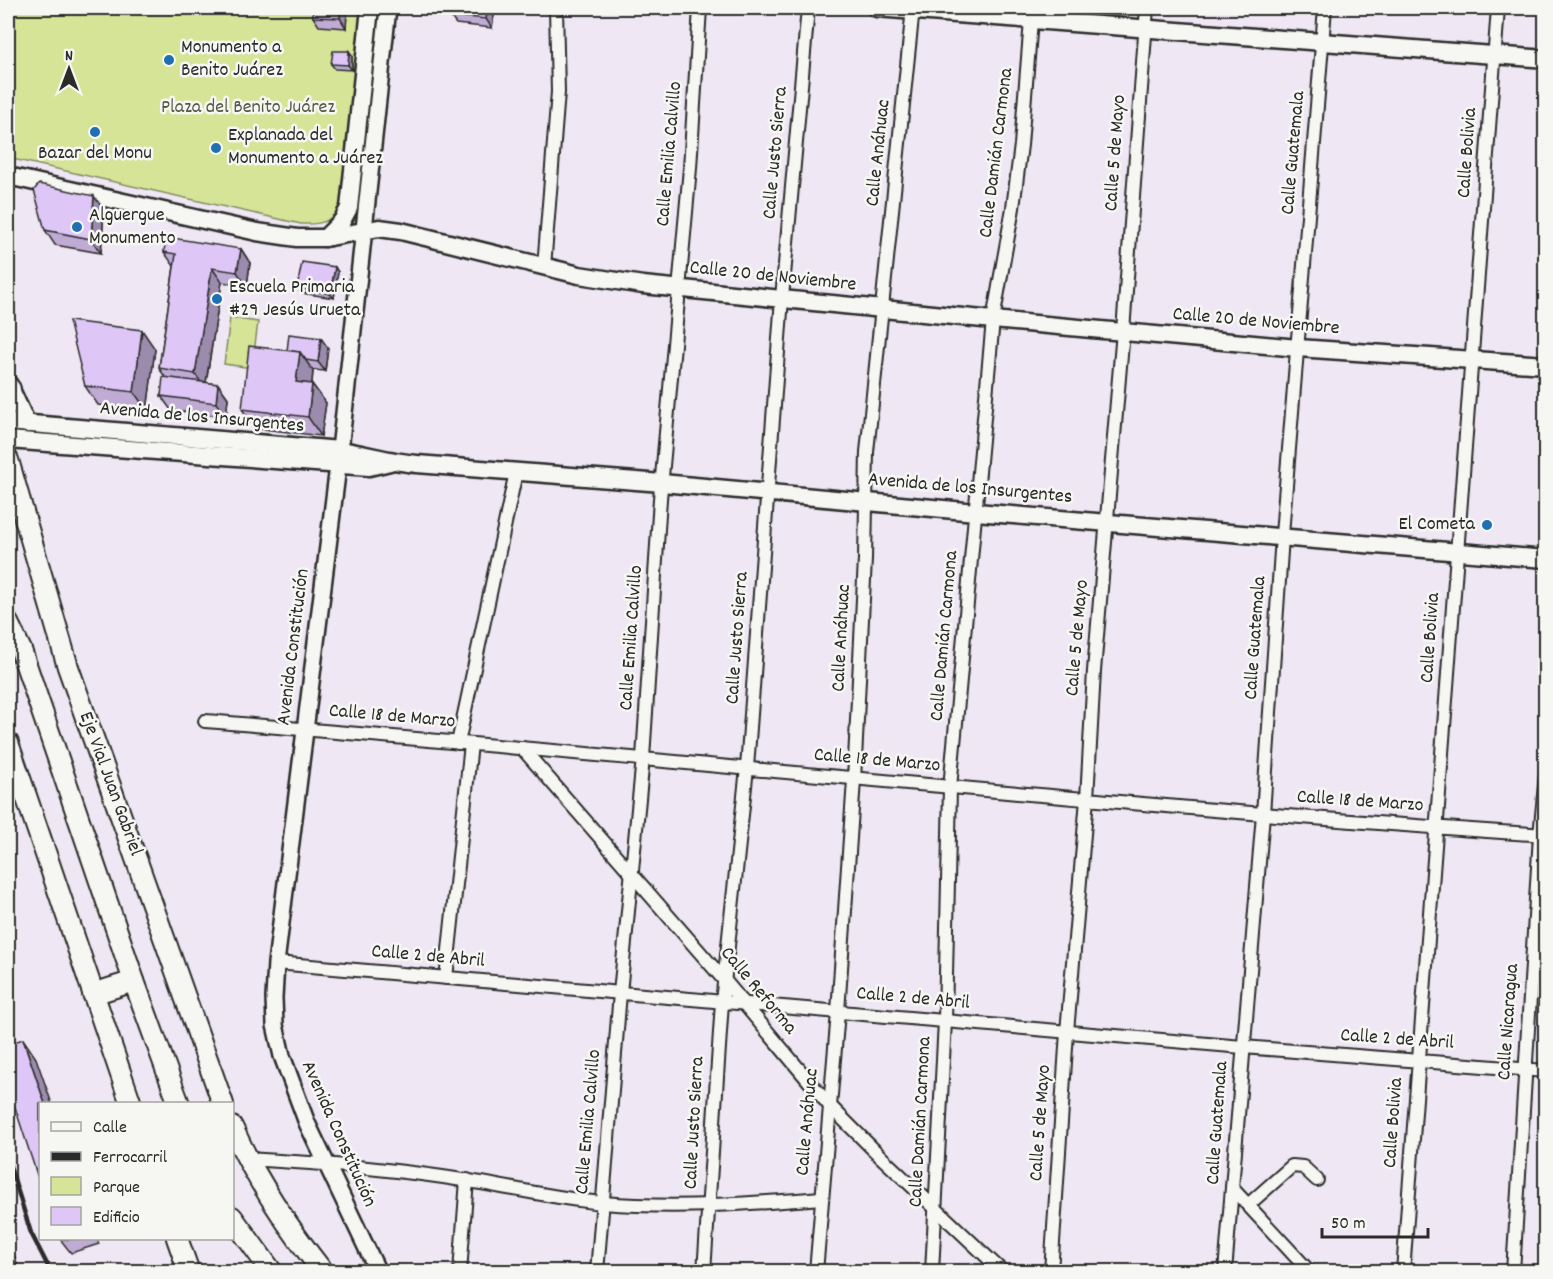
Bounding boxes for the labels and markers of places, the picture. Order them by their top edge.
place label: Monumento a Benito Juárez [181,34,283,85]
marker: Monumento a Benito Juárez [162,53,176,67]
place label: Explanada del Monumento a Juárez [228,122,383,173]
marker: Bazar del Monu [88,125,102,139]
place label: Bazar del Monu [38,140,152,168]
marker: Explanada del Monumento a Juárez [209,141,223,155]
place label: Alguergue Monumento [89,202,176,253]
marker: Alguergue Monumento [70,220,84,234]
place label: Escuela Primaria #29 Jesús Urueta [229,274,361,325]
marker: Escuela Primaria #29 Jesús Urueta [210,292,224,306]
place label: El Cometa [1399,511,1476,539]
marker: El Cometa [1480,518,1494,532]

